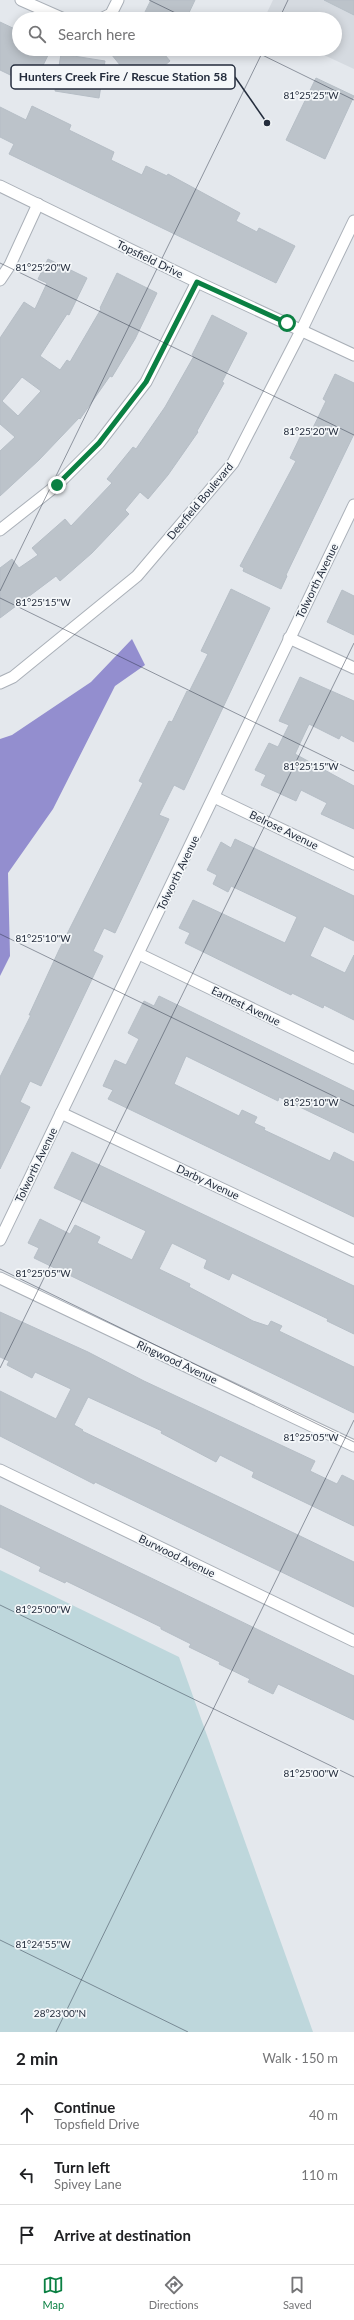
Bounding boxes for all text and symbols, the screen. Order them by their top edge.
search box [12,12,342,56]
icon: search [26,23,48,45]
text: Search here [58,25,135,43]
callout: Hunters Creek Fire / Rescue Station 58 [11,65,235,89]
text: Hunters Creek Fire / Rescue Station 58 [19,69,227,84]
text: 81°25'25"W [283,89,339,101]
street label: Topsfield Drive [115,237,186,280]
text: 81°25'20"W [15,261,71,273]
route start [278,314,296,332]
text: 81°25'20"W [283,425,339,437]
street label: Deerfield Boulevard [164,460,236,542]
route end [48,476,66,494]
street label: Tolworth Avenue [293,541,340,620]
text: 81°25'15"W [15,596,71,608]
text: 81°25'15"W [283,760,339,772]
street label: Belrose Avenue [248,807,321,852]
street label: Tolworth Avenue [154,833,201,912]
text: 81°25'10"W [15,932,71,944]
street label: Earnest Avenue [210,983,283,1028]
text: 81°25'10"W [283,1096,339,1108]
street label: Tolworth Avenue [12,1125,59,1204]
street label: Darby Avenue [175,1161,242,1202]
text: 81°25'05"W [15,1267,71,1279]
street label: Ringwood Avenue [135,1337,220,1386]
text: 81°25'05"W [283,1431,339,1443]
street label: Burwood Avenue [137,1531,218,1580]
text: 81°25'00"W [15,1603,71,1615]
text: 81°25'00"W [283,1767,339,1779]
text: 81°24'55"W [15,1938,71,1950]
text: 28°23'00"N [34,2007,86,2019]
text: 2 min [16,2048,58,2069]
text: Walk · 150 m [262,2050,338,2066]
text: Continue [54,2098,115,2116]
icon: ahead [16,2104,38,2126]
text: 40 m [309,2107,338,2123]
text: Topsfield Drive [54,2116,139,2132]
text: Turn left [54,2158,110,2176]
icon: left [16,2164,38,2186]
text: 110 m [301,2167,338,2183]
text: Spivey Lane [54,2176,122,2192]
icon: arrive [16,2224,38,2246]
text: Arrive at destination [54,2226,191,2244]
tab: Map [42,2274,64,2311]
tab: Directions [149,2274,198,2311]
tab: Saved [283,2274,312,2311]

